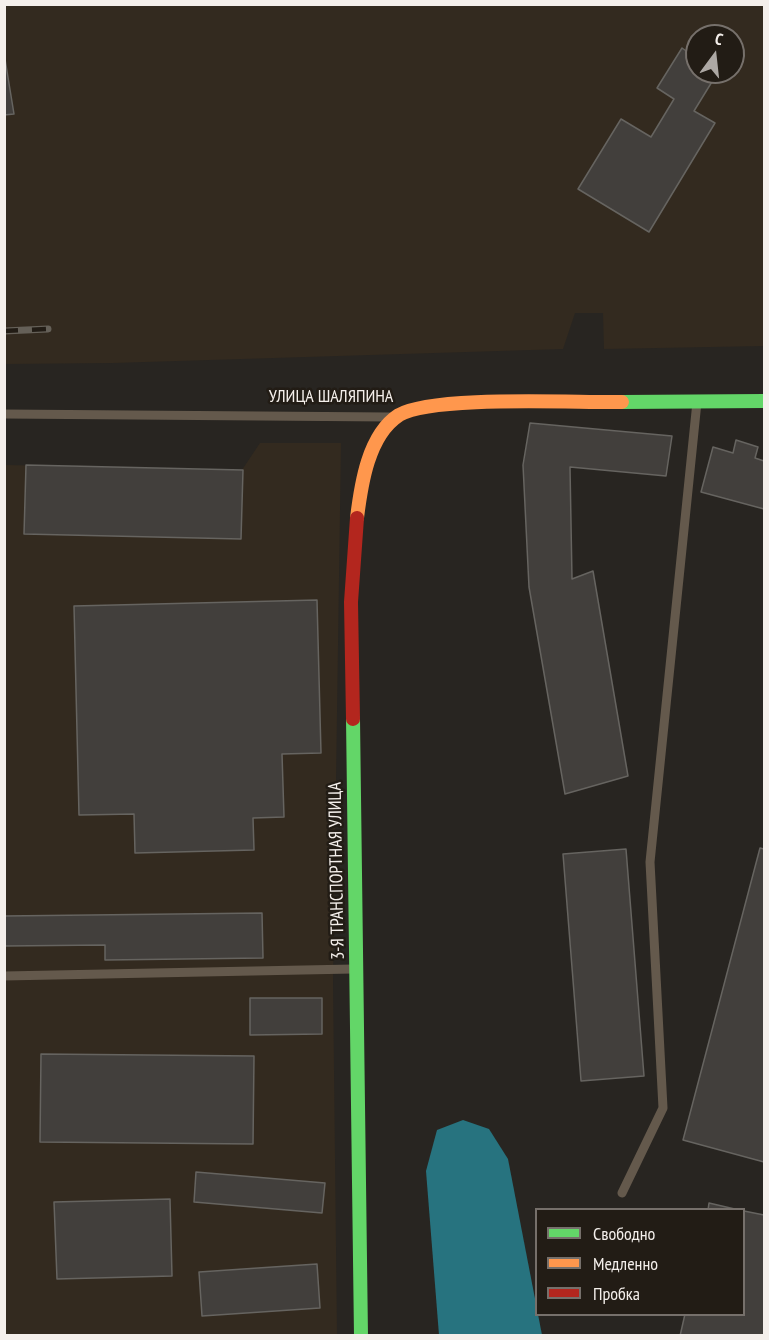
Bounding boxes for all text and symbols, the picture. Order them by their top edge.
north arrow [685,24,745,84]
text: С [713,28,725,49]
street label: УЛИЦА ШАЛЯПИНА [269,386,393,408]
street label: 3-Я ТРАНСПОРТНАЯ УЛИЦА [325,782,349,960]
legend [535,1208,745,1316]
text: Свободно [593,1222,655,1245]
text: Медленно [593,1252,658,1275]
text: Пробка [593,1282,640,1305]

